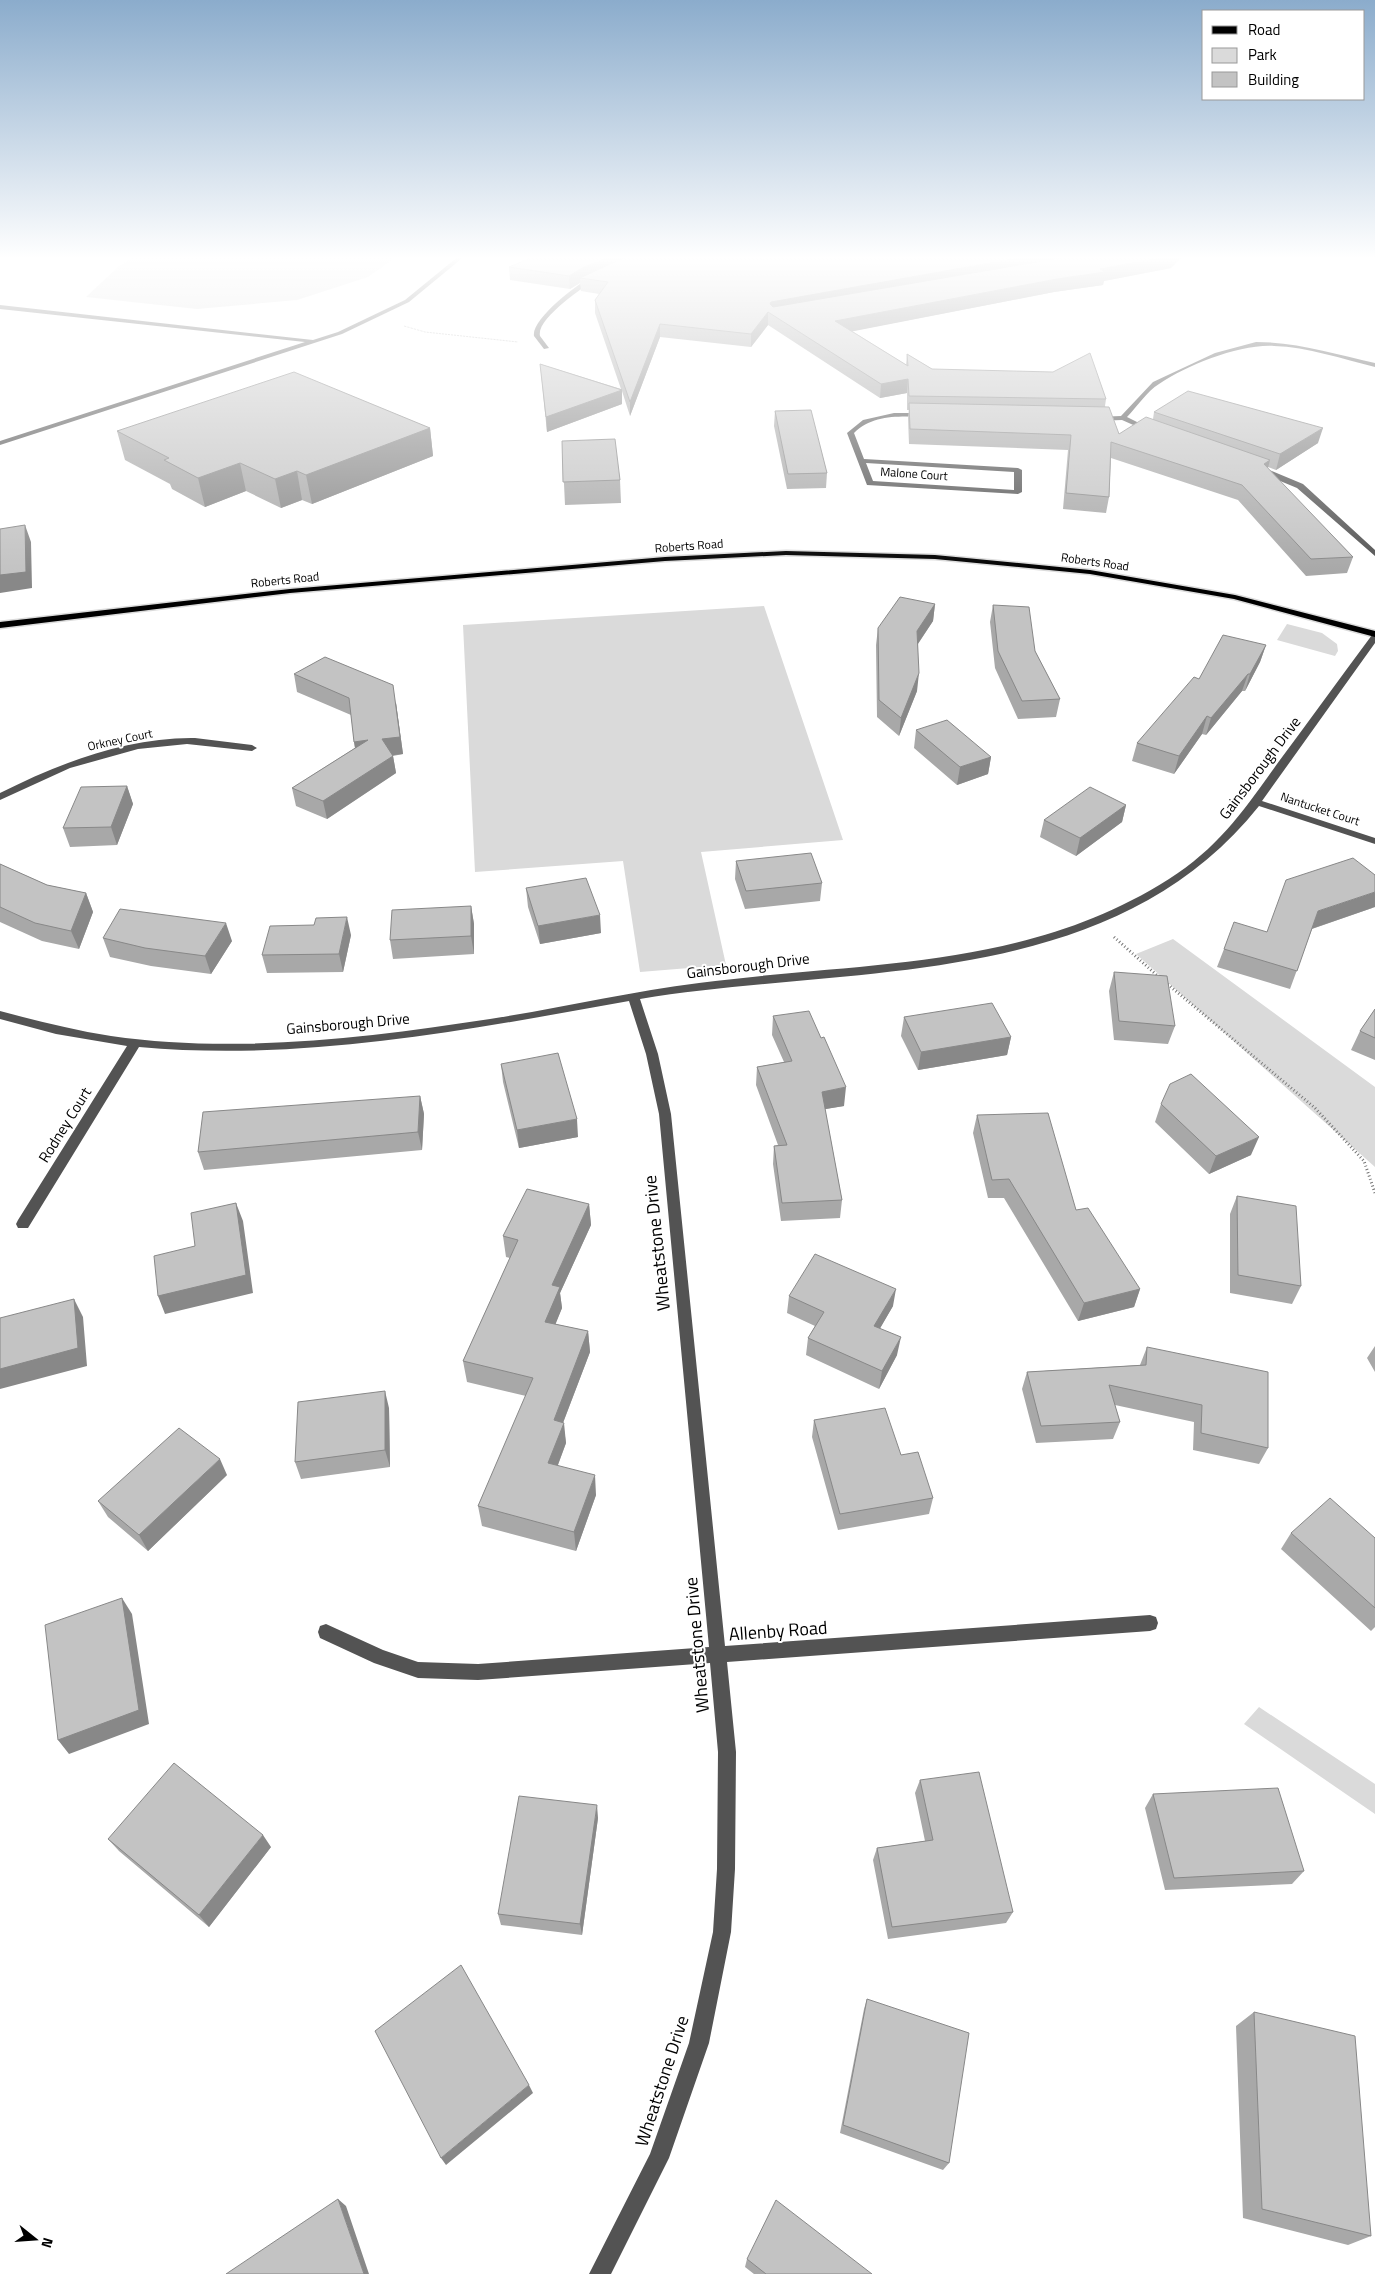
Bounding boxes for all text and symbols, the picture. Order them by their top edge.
legend [1202,10,1365,100]
text: Road [1248,18,1280,41]
text: Park [1248,43,1277,66]
text: Building [1248,68,1299,91]
street label: Malone Court [880,462,949,485]
street label: Roberts Road [654,534,724,557]
street label: Roberts Road [1060,547,1130,576]
street label: Roberts Road [250,566,320,593]
street label: Gainsborough Drive [1213,711,1306,824]
street label: Orkney Court [86,723,155,756]
street label: Nantucket Court [1278,787,1363,831]
street label: Gainsborough Drive [685,947,811,984]
street label: Gainsborough Drive [285,1007,411,1040]
street label: Rodney Court [32,1082,97,1167]
street label: Wheatstone Drive [636,1174,677,1312]
street label: Wheatstone Drive [677,1576,716,1714]
street label: Allenby Road [728,1614,828,1647]
street label: Wheatstone Drive [628,2012,695,2150]
north arrow [10,2214,60,2264]
text: N [36,2235,59,2251]

